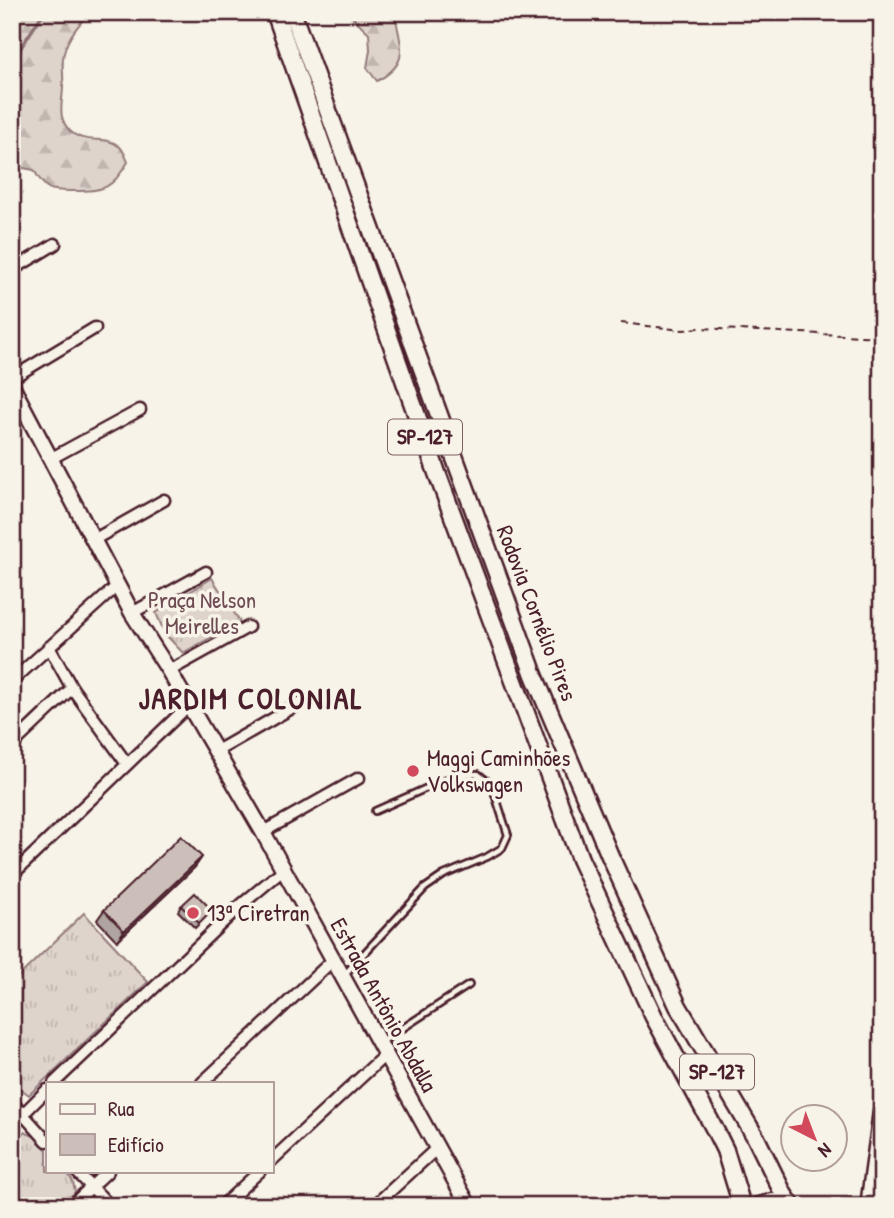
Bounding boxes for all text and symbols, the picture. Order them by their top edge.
road number: SP-127 [388,420,462,454]
street label: Rodovia Cornélio Pires [490,521,585,705]
park label: Praça Nelson Meirelles [148,584,256,641]
district label: JARDIM COLONIAL [138,678,364,718]
place label: Maggi Caminhões Volkswagen [427,742,571,799]
marker: Maggi Caminhões Volkswagen [405,763,421,779]
place label: 13ª Ciretran [207,897,310,928]
marker: 13ª Ciretran [185,905,201,921]
street label: Estrada Antônio Abdalla [324,912,445,1097]
road number: SP-127 [680,1054,754,1090]
legend [46,1082,273,1172]
text: Rua [108,1094,134,1123]
north arrow [778,1102,848,1172]
text: Edifício [108,1130,164,1159]
text: N [813,1138,838,1164]

